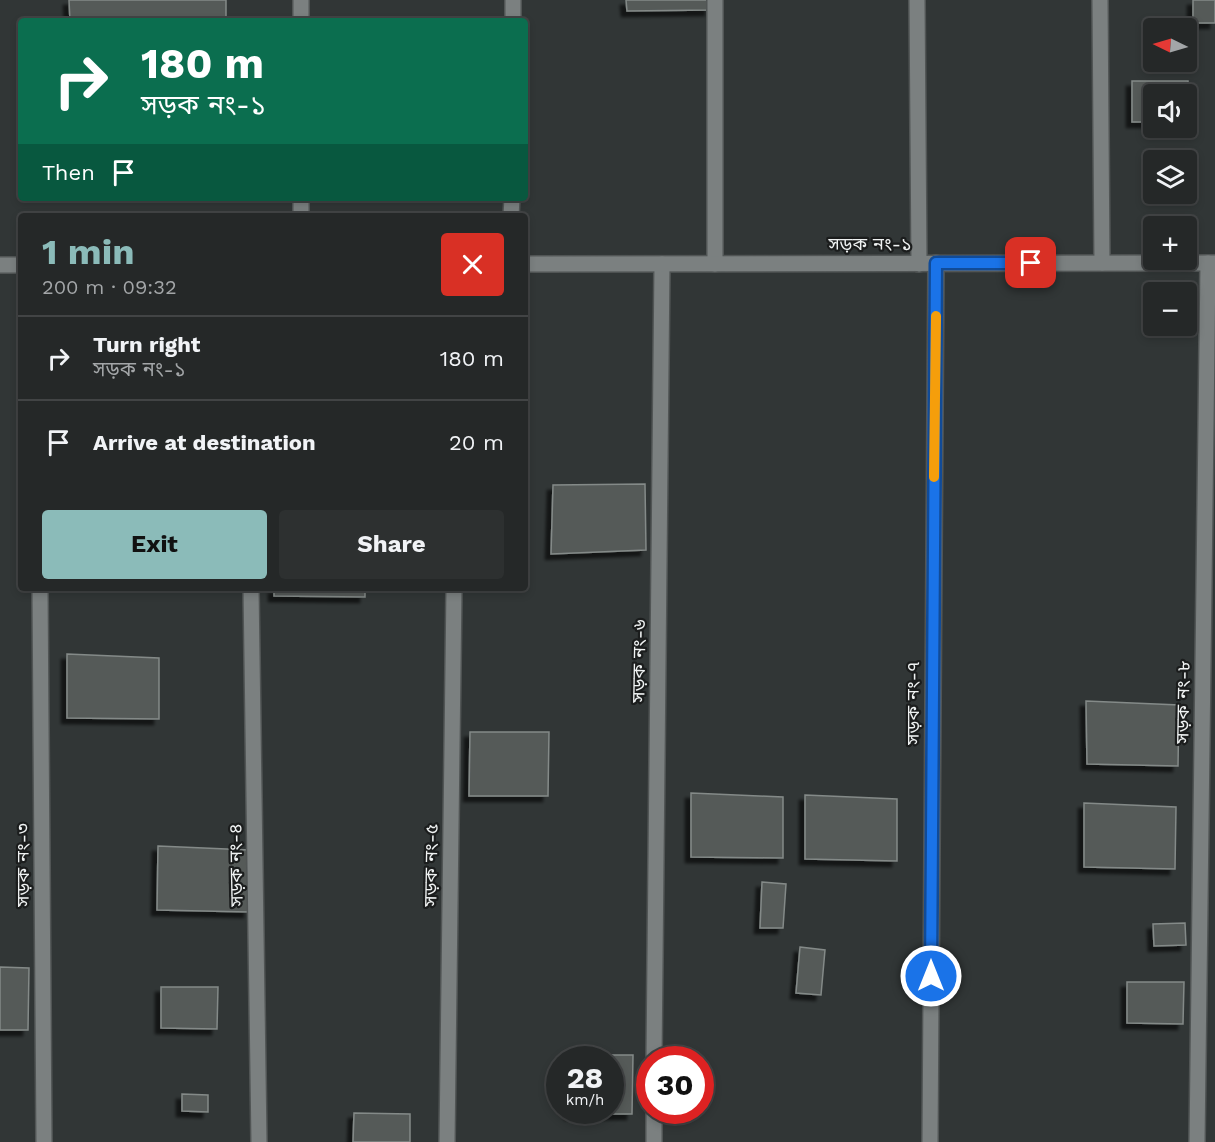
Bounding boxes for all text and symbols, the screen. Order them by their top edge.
north arrow [1143,18,1197,72]
map controls [1143,18,1197,336]
text: 180 m [141,39,264,88]
icon: right [42,42,120,120]
button: sound [1143,84,1197,138]
text: সড়ক নং-১ [141,89,266,121]
button: layers [1143,150,1197,204]
icon: arrive [107,156,140,189]
text: Then [42,160,95,185]
button: + [1143,216,1197,270]
text: 1 min [42,231,134,273]
button: close [441,233,504,296]
street label: সড়ক নং-১ [827,233,912,254]
pin [1005,237,1056,288]
icon: arrive [1014,246,1047,279]
text: 200 m · 09:32 [42,275,177,299]
button: − [1143,282,1197,336]
text: Turn right [93,332,200,357]
icon: right [42,342,75,375]
text: 180 m [440,346,504,371]
text: সড়ক নং-১ [93,357,186,381]
icon: arrive [42,426,75,459]
text: Arrive at destination [93,430,316,455]
text: 20 m [449,430,504,455]
button: Exit [42,510,267,579]
button: Share [279,510,504,579]
street label: সড়ক নং-৬ [627,619,650,704]
street label: সড়ক নং-৮ [1171,660,1194,745]
street label: সড়ক নং-৭ [902,661,923,746]
street label: সড়ক নং-৩ [12,823,33,908]
street label: সড়ক নং-৪ [224,823,247,908]
street label: সড়ক নং-৫ [419,823,442,908]
position arrow [899,944,963,1008]
speed limit sign: 30 [636,1046,714,1124]
text: 28 [567,1060,603,1095]
text: km/h [566,1091,604,1109]

